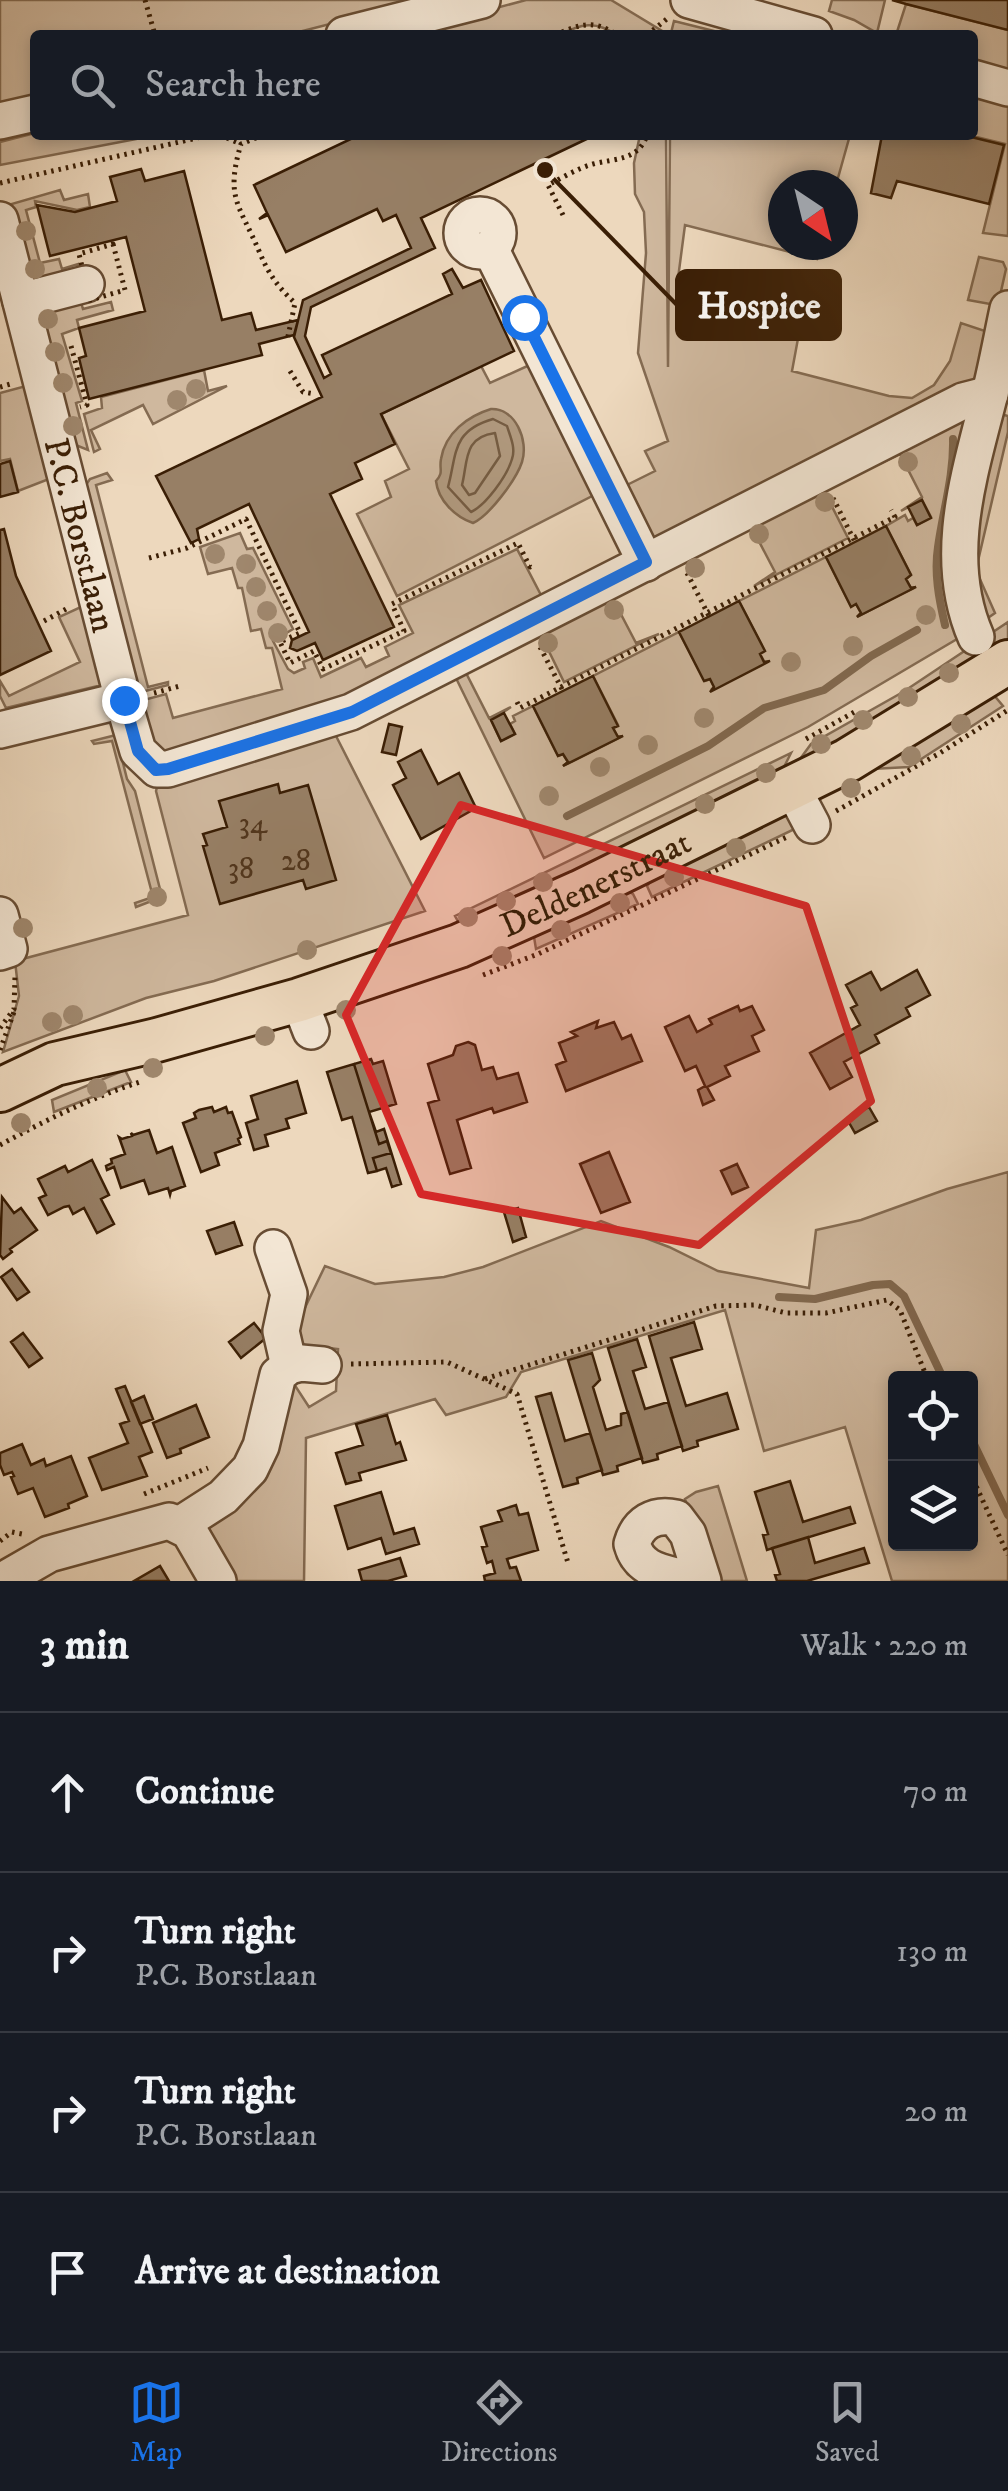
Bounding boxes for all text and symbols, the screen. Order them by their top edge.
search box [30,30,978,140]
icon: search [65,58,120,113]
text: Search here [145,61,321,109]
north arrow [768,170,858,260]
callout: Hospice [677,271,840,339]
text: Hospice [697,283,821,331]
route start [502,295,548,341]
street label: P.C. Borstlaan [33,433,125,637]
route end [102,678,148,724]
house number: 34 [239,806,268,843]
street label: Deldenerstraat [494,821,699,949]
house number: 28 [281,843,311,880]
house number: 38 [228,851,254,888]
map controls [888,1371,978,1551]
button: locate [888,1371,978,1461]
button: layers [888,1461,978,1551]
text: 3 min [40,1620,129,1672]
text: Walk · 220 m [801,1626,968,1666]
icon: ahead [40,1765,95,1820]
text: Continue [135,1768,274,1816]
text: 70 m [903,1772,968,1812]
text: Turn right [135,1908,296,1956]
icon: right [40,1925,95,1980]
text: 130 m [896,1932,968,1972]
text: P.C. Borstlaan [135,1956,317,1996]
text: Turn right [135,2068,296,2116]
icon: right [40,2085,95,2140]
text: 20 m [904,2092,968,2132]
text: P.C. Borstlaan [135,2116,317,2156]
icon: arrive [40,2245,95,2300]
text: Arrive at destination [135,2248,440,2296]
tab: Map [129,2375,184,2470]
tab: Directions [441,2375,557,2470]
tab: Saved [815,2375,879,2470]

